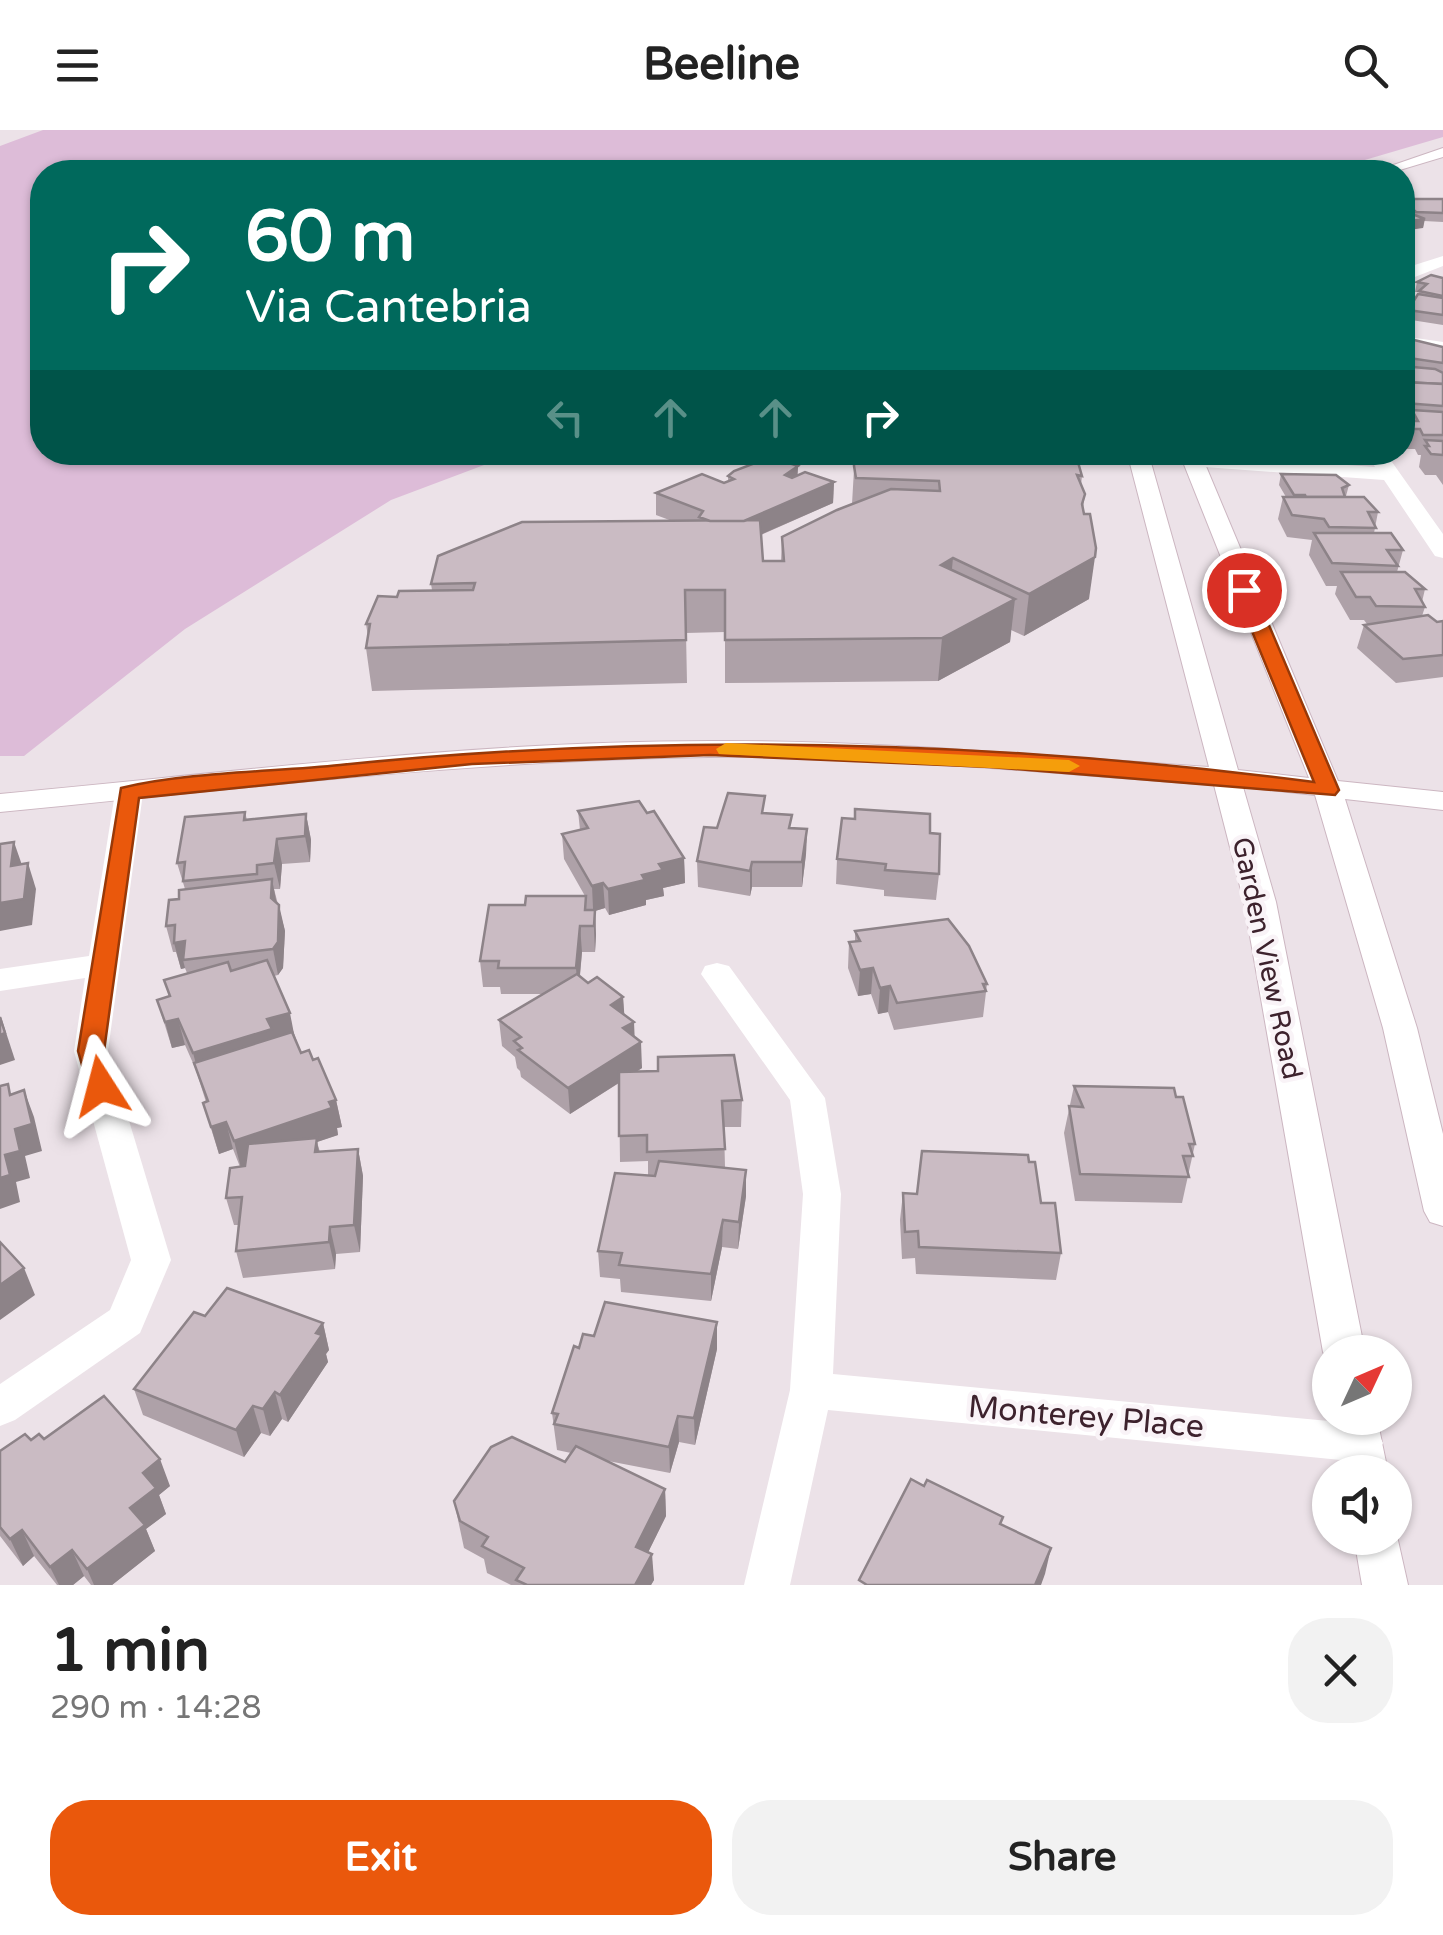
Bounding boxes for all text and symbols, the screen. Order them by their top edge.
icon: menu [50,38,105,93]
text: Beeline [643,38,800,92]
icon: search [1338,38,1393,93]
text: 60 m [245,196,415,280]
icon: right [80,200,210,330]
text: Via Cantebria [245,281,532,335]
icon: left [538,390,593,445]
icon: ahead [643,390,698,445]
icon: ahead [748,390,803,445]
icon: right [853,390,908,445]
pin [1202,548,1287,633]
icon: arrive [1217,563,1272,618]
street label: Garden View Road [1225,834,1309,1082]
position arrow [49,1034,153,1138]
north arrow [1312,1335,1412,1435]
map controls [1312,1335,1412,1555]
street label: Monterey Place [966,1388,1205,1446]
button: sound [1312,1455,1412,1555]
text: 1 min [50,1615,210,1687]
button: close [1288,1618,1393,1723]
text: 290 m · 14:28 [50,1689,262,1727]
button: Exit [50,1800,712,1915]
button: Share [732,1800,1393,1915]

